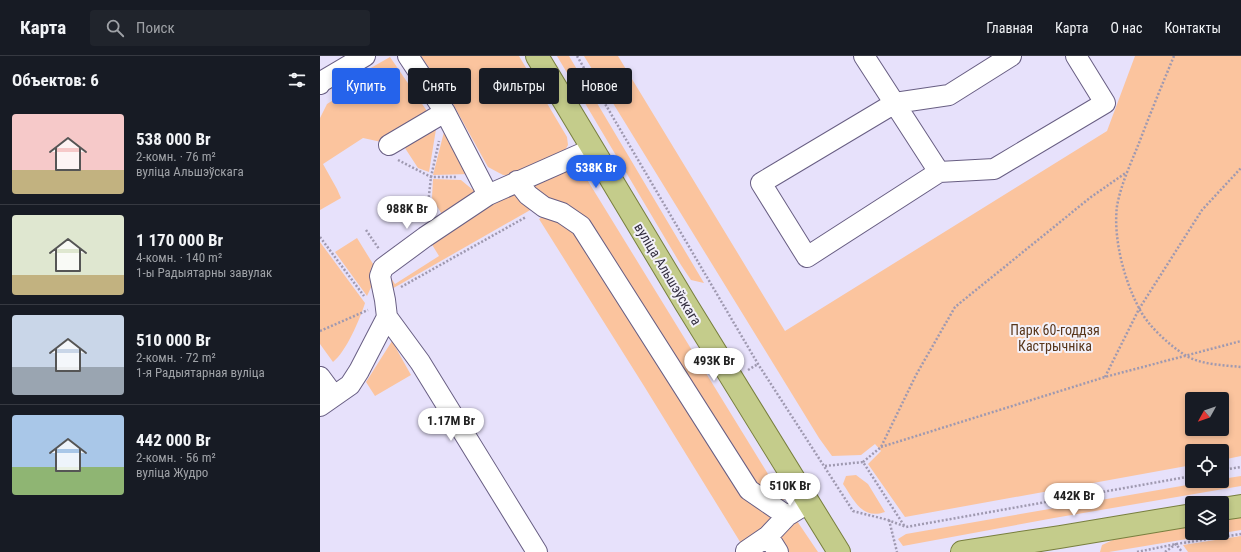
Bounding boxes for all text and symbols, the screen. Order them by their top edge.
search box [90,10,370,46]
text: Карта [20,16,66,39]
icon: search [104,17,126,39]
text: Поиск [136,19,175,37]
text: Главная [986,20,1033,36]
text: Карта [1055,20,1088,36]
text: О нас [1110,20,1142,36]
text: Контакты [1164,20,1221,36]
chip: Купить [332,68,400,104]
chip: Снять [408,68,471,104]
chip: Фильтры [479,68,559,104]
chip: Новое [567,68,632,104]
icon: filters [286,69,308,91]
text: Объектов: 6 [12,70,99,90]
text: 538 000 Br [136,129,211,149]
icon: home [44,130,92,178]
text: 2-комн. · 76 m² [136,149,216,164]
pin: 538K Br [559,155,633,189]
text: 538K Br [575,160,617,175]
text: вуліца Альшэўскага [136,164,244,179]
pin: 988K Br [370,196,444,230]
text: 988K Br [386,201,428,216]
street label: вуліца Альшэўскага [631,220,705,328]
text: 1 170 000 Br [136,230,223,250]
icon: home [44,231,92,279]
text: 4-комн. · 140 m² [136,250,222,265]
text: 1-ы Радыятарны завулак [136,265,272,280]
park label: Парк 60-годдзя Кастрычніка [1010,322,1100,354]
text: 510 000 Br [136,330,211,350]
icon: home [44,331,92,379]
pin: 493K Br [677,348,751,382]
text: 2-комн. · 72 m² [136,350,216,365]
text: 493K Br [693,353,735,368]
text: 1-я Радыятарная вуліца [136,365,265,380]
north arrow [1185,392,1229,436]
map controls [1185,392,1229,540]
pin: 1.17M Br [410,408,492,442]
text: 1.17M Br [427,413,475,428]
text: 442 000 Br [136,430,211,450]
icon: home [44,431,92,479]
button: locate [1185,444,1229,488]
text: 2-комн. · 56 m² [136,450,216,465]
text: вуліца Жудро [136,465,208,480]
pin: 510K Br [753,473,827,507]
text: 510K Br [769,478,811,493]
pin: 442K Br [1037,483,1111,517]
text: 442K Br [1053,488,1095,503]
button: layers [1185,496,1229,540]

